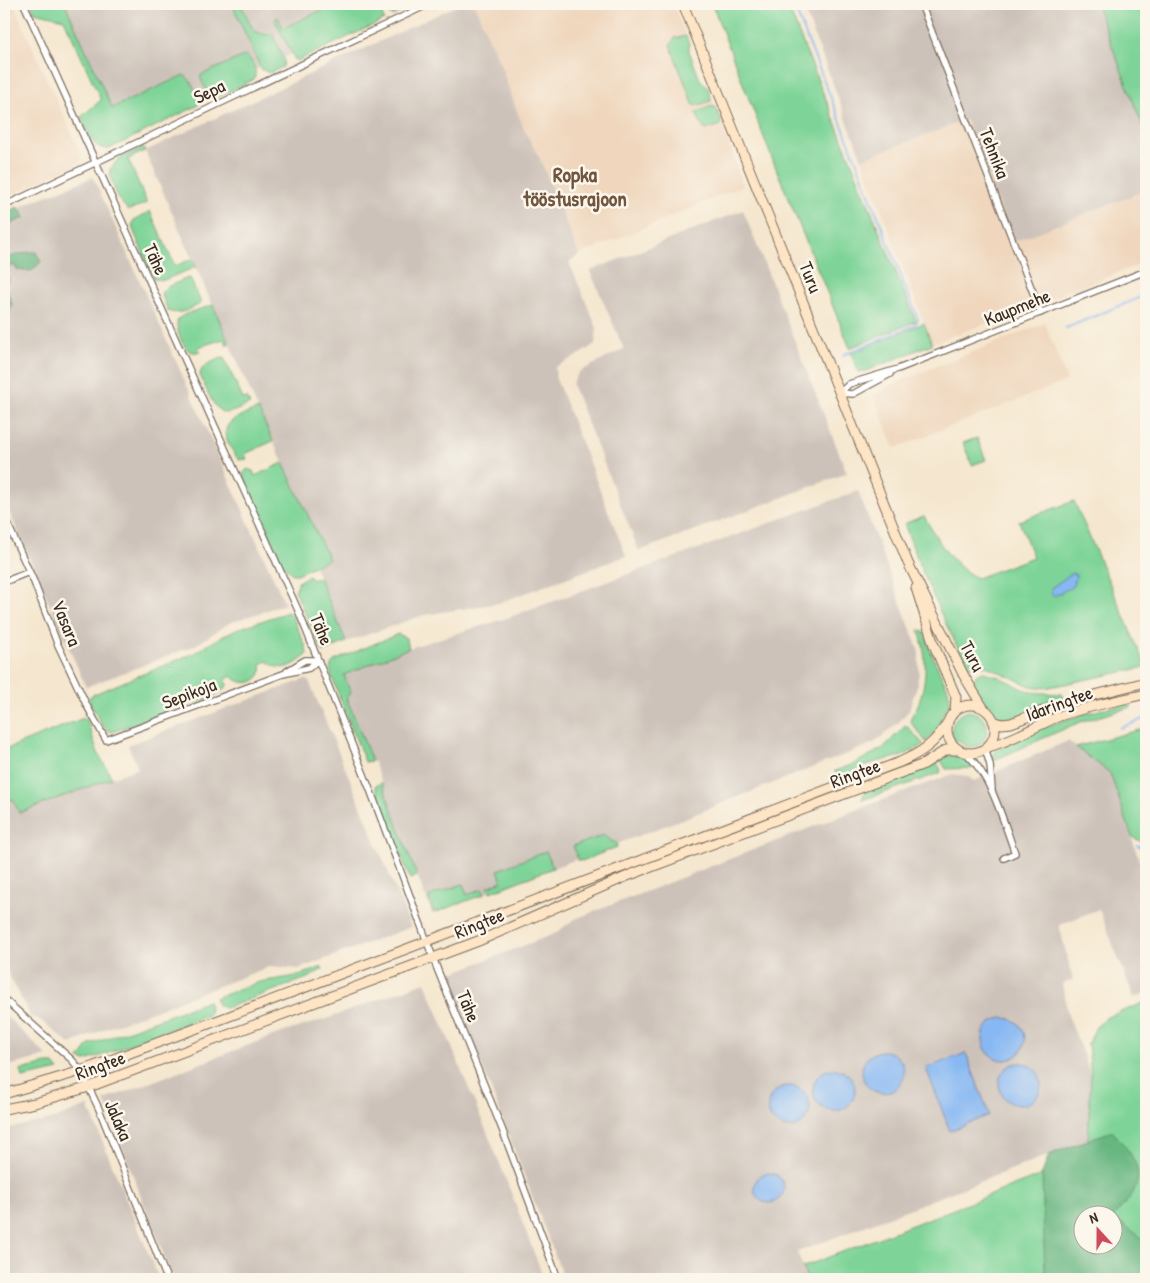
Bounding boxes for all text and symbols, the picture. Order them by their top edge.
street label: Sepa [189,72,230,110]
street label: Tehnika [973,124,1017,183]
district label: Ropka tööstusrajoon [522,160,627,213]
street label: Tähe [137,239,175,279]
street label: Turu [793,258,829,297]
street label: Kaupmehe [980,282,1054,332]
street label: Vasara [46,596,88,650]
street label: Tähe [304,609,340,649]
street label: Turu [954,636,992,676]
street label: Sepikoja [158,671,220,715]
street label: Idaringtee [1022,679,1097,727]
street label: Ringtee [826,752,884,794]
street label: Ringtee [450,901,508,945]
street label: Tähe [451,986,487,1026]
street label: Ringtee [71,1044,129,1086]
street label: Jalaka [99,1095,139,1145]
north arrow [1072,1206,1122,1256]
text: N [1086,1207,1101,1228]

